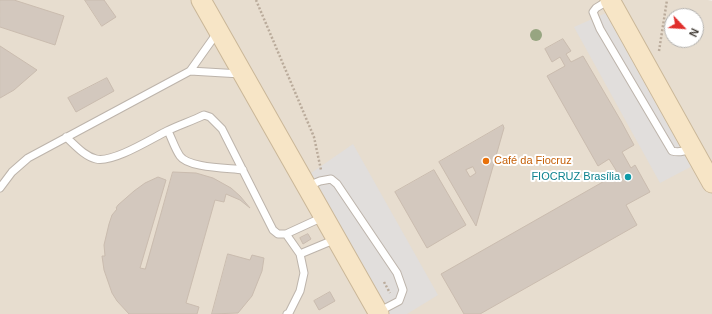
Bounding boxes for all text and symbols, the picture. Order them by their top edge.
north arrow [664,8,704,48]
text: N [687,27,701,39]
place label: Café da Fiocruz [494,154,572,168]
marker: Café da Fiocruz [481,156,491,166]
place label: FIOCRUZ Brasília [531,170,620,184]
marker: FIOCRUZ Brasília [623,172,633,182]

